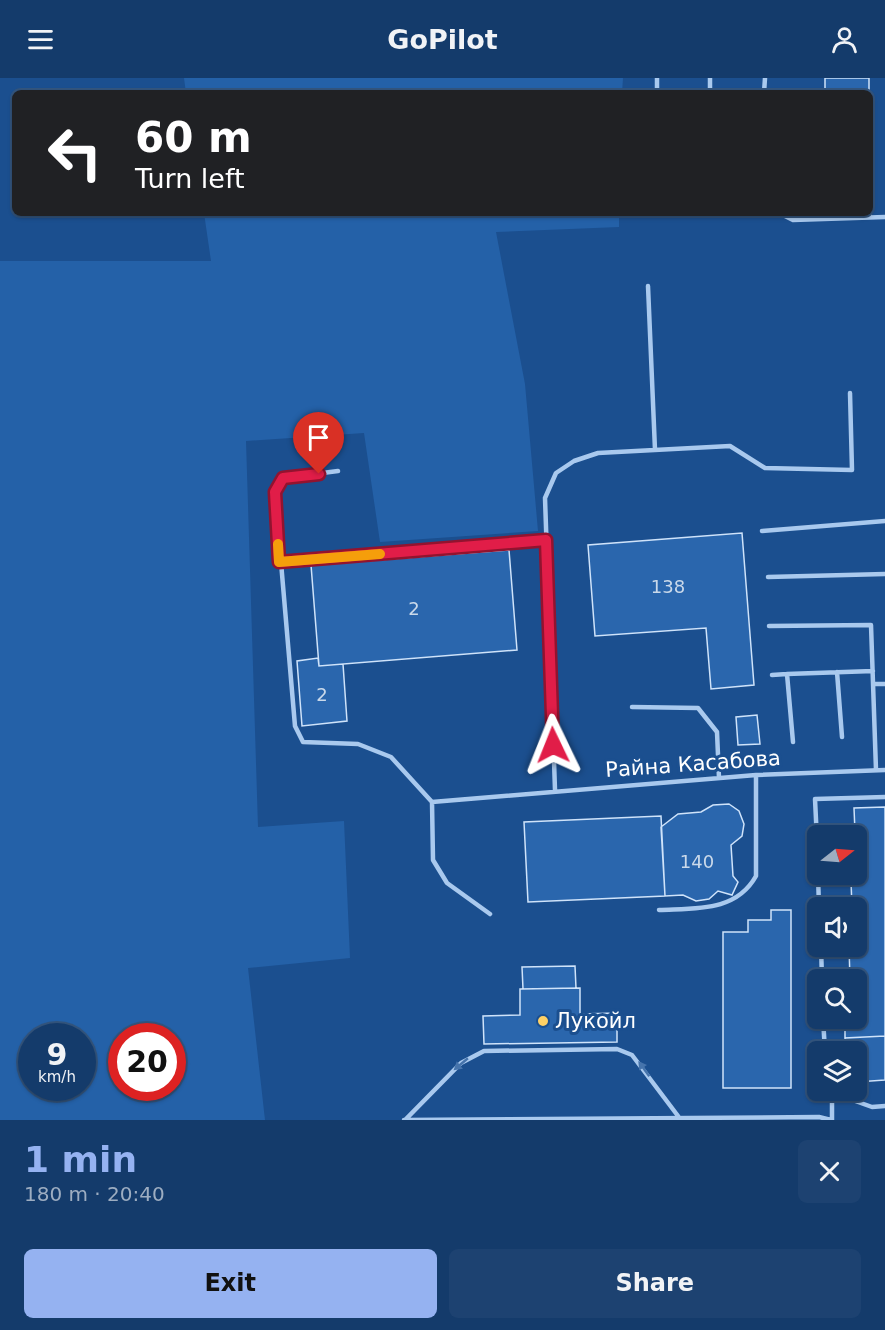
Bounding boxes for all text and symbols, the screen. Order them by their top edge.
icon: menu [24,23,57,56]
icon: person [828,23,861,56]
text: GoPilot [387,24,498,55]
text: 60 m [135,113,252,162]
icon: left [36,114,114,192]
text: Turn left [135,163,245,194]
pin [293,412,344,474]
icon: arrive [302,421,335,454]
house number: 138 [651,576,685,597]
house number: 2 [408,598,420,619]
house number: 2 [316,684,328,705]
position arrow [521,713,585,777]
street label: Райна Касабова [605,746,781,782]
north arrow [807,825,867,885]
map controls [807,825,867,1101]
house number: 140 [680,851,714,872]
button: sound [807,897,867,957]
button: search [807,969,867,1029]
place label: Лукойл [555,1009,636,1033]
marker: Лукойл [536,1014,550,1028]
speed limit sign: 20 [108,1023,186,1101]
text: 9 [47,1037,67,1072]
button: layers [807,1041,867,1101]
one-way arrow [454,1057,469,1070]
one-way arrow [638,1062,650,1077]
text: km/h [38,1068,76,1086]
text: 1 min [24,1139,137,1180]
button: close [798,1140,861,1203]
text: 180 m · 20:40 [24,1182,165,1206]
button: Exit [24,1249,437,1318]
button: Share [449,1249,861,1318]

